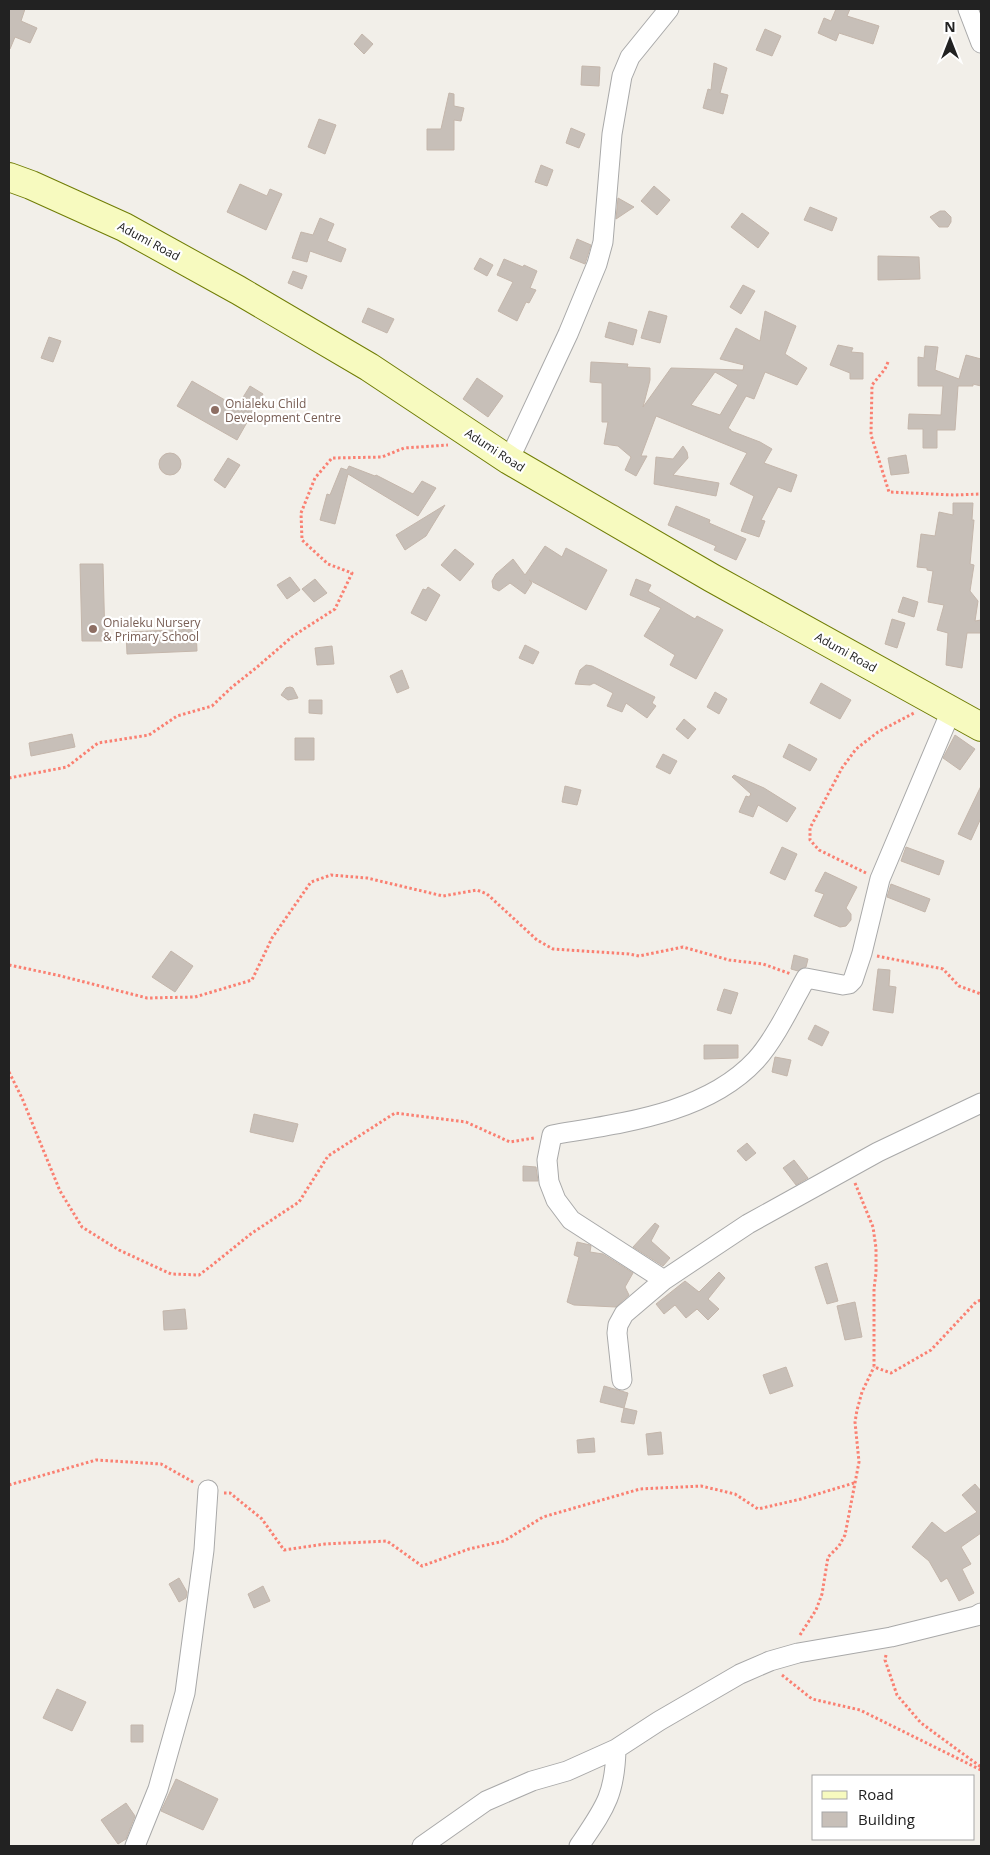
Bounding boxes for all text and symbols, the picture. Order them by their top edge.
north arrow [925,15,975,65]
text: N [944,17,956,36]
street label: Adumi Road [115,217,183,265]
place label: Onialeku Child Development Centre [225,395,341,426]
marker: Onialeku Child Development Centre [209,404,221,416]
street label: Adumi Road [462,424,528,476]
place label: Onialeku Nursery & Primary School [103,614,202,645]
marker: Onialeku Nursery & Primary School [87,623,99,635]
street label: Adumi Road [812,628,880,676]
legend [812,1775,975,1840]
text: Road [858,1784,894,1804]
text: Building [858,1809,915,1829]

